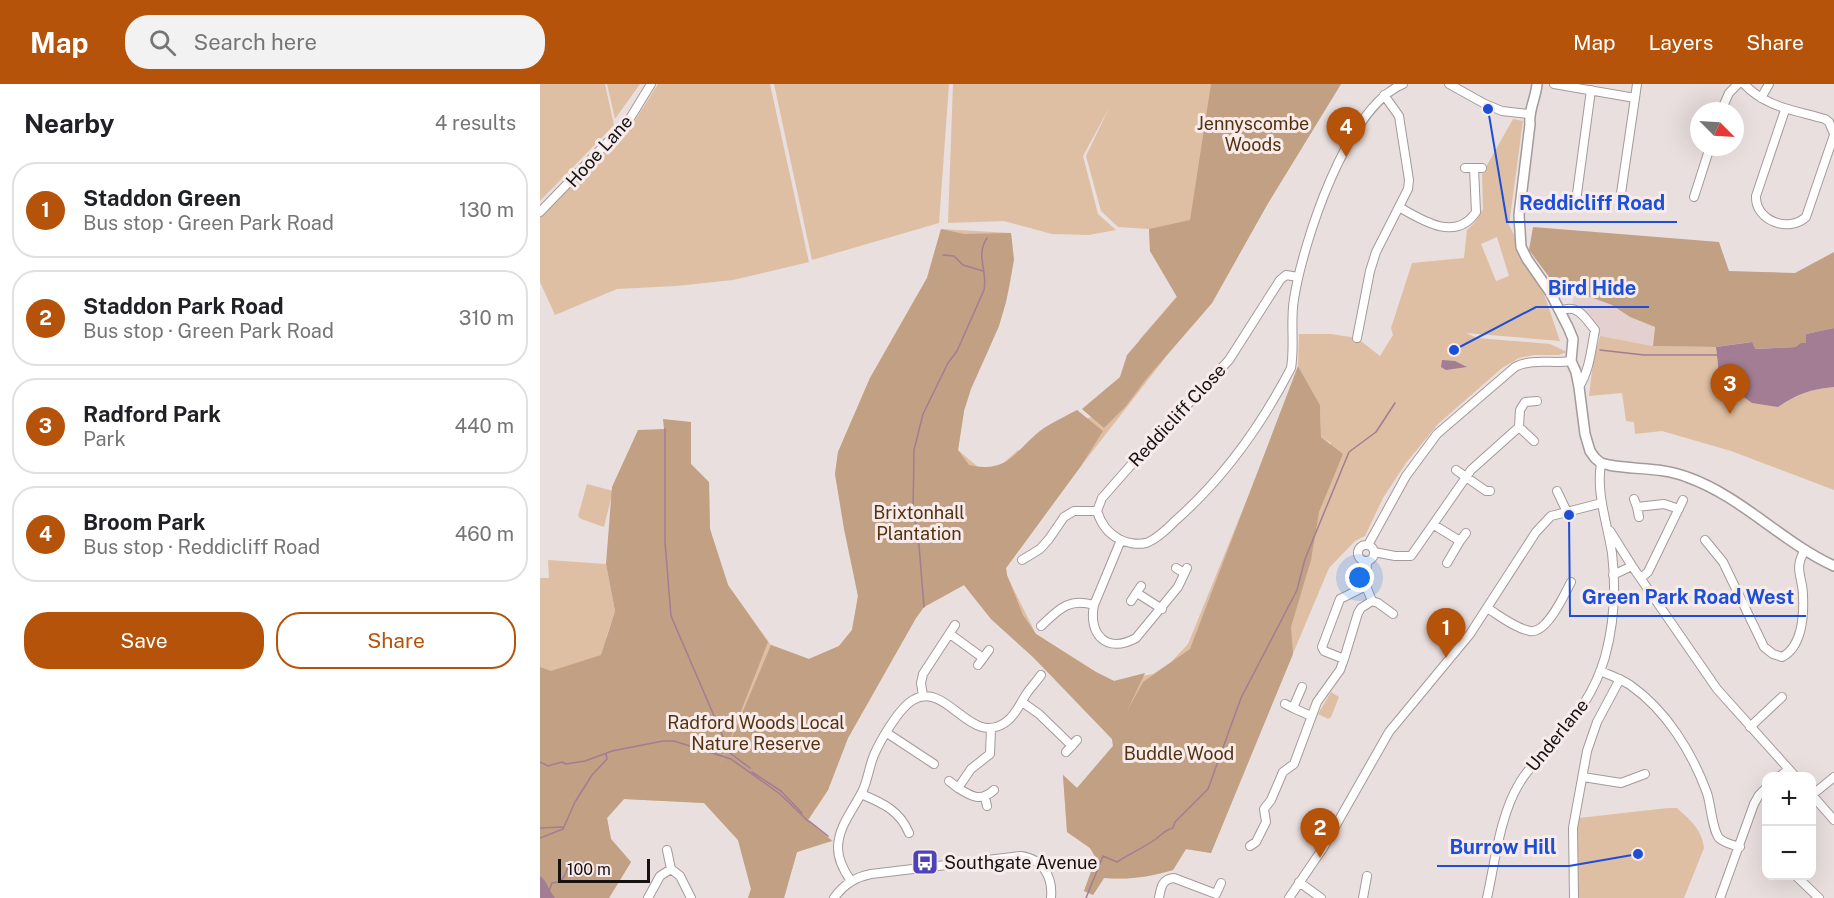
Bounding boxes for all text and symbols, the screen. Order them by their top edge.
search box [125,15,545,69]
text: Map [30,26,89,59]
icon: search [146,26,179,59]
text: Search here [194,29,317,55]
text: Map [1573,30,1616,55]
text: Layers [1649,30,1713,55]
text: Share [1746,30,1804,55]
north arrow [1690,102,1744,156]
pin: 4 [1326,107,1366,157]
text: Nearby [24,108,114,139]
text: 4 results [435,111,516,135]
street label: Hooe Lane [561,111,637,191]
park label: Jennyscombe Woods [1197,113,1309,155]
callout: Reddicliff Road [1507,184,1677,222]
text: Staddon Green [83,185,241,211]
text: Reddicliff Road [1519,191,1665,215]
text: 1 [41,198,50,222]
text: 130 m [459,198,514,222]
text: Bus stop · Green Park Road [83,211,334,235]
callout: Bird Hide [1536,269,1649,307]
text: Bird Hide [1548,276,1636,300]
text: Staddon Park Road [83,293,284,319]
text: 2 [39,306,52,330]
text: 310 m [459,306,514,330]
text: Bus stop · Green Park Road [83,319,334,343]
street label: Reddicliff Close [1124,359,1230,471]
pin: 3 [1710,364,1750,414]
text: Radford Park [83,401,221,427]
text: 3 [39,414,52,438]
text: 440 m [454,414,514,438]
text: Park [83,427,126,451]
park label: Brixtonhall Plantation [873,502,965,544]
text: Broom Park [83,509,205,535]
text: 4 [39,522,52,546]
text: 460 m [455,522,514,546]
text: Bus stop · Reddicliff Road [83,535,320,559]
your location [1345,563,1374,592]
callout: Green Park Road West [1570,578,1806,616]
text: Green Park Road West [1582,585,1794,609]
pin: 1 [1426,608,1466,658]
button: Save [24,612,264,669]
button: Share [276,612,516,669]
street label: Underlane [1522,695,1592,775]
park label: Radford Woods Local Nature Reserve [667,712,845,754]
park label: Buddle Wood [1124,743,1234,764]
map controls [1762,772,1816,880]
button: + [1762,772,1816,826]
pin: 2 [1300,808,1340,858]
button: − [1762,826,1816,880]
callout: Burrow Hill [1437,828,1569,866]
text: Burrow Hill [1449,835,1557,859]
bus stop icon: Southgate Avenue [910,847,940,877]
place label: Southgate Avenue [944,852,1098,873]
scale bar [558,856,650,884]
text: 100 m [567,860,611,879]

